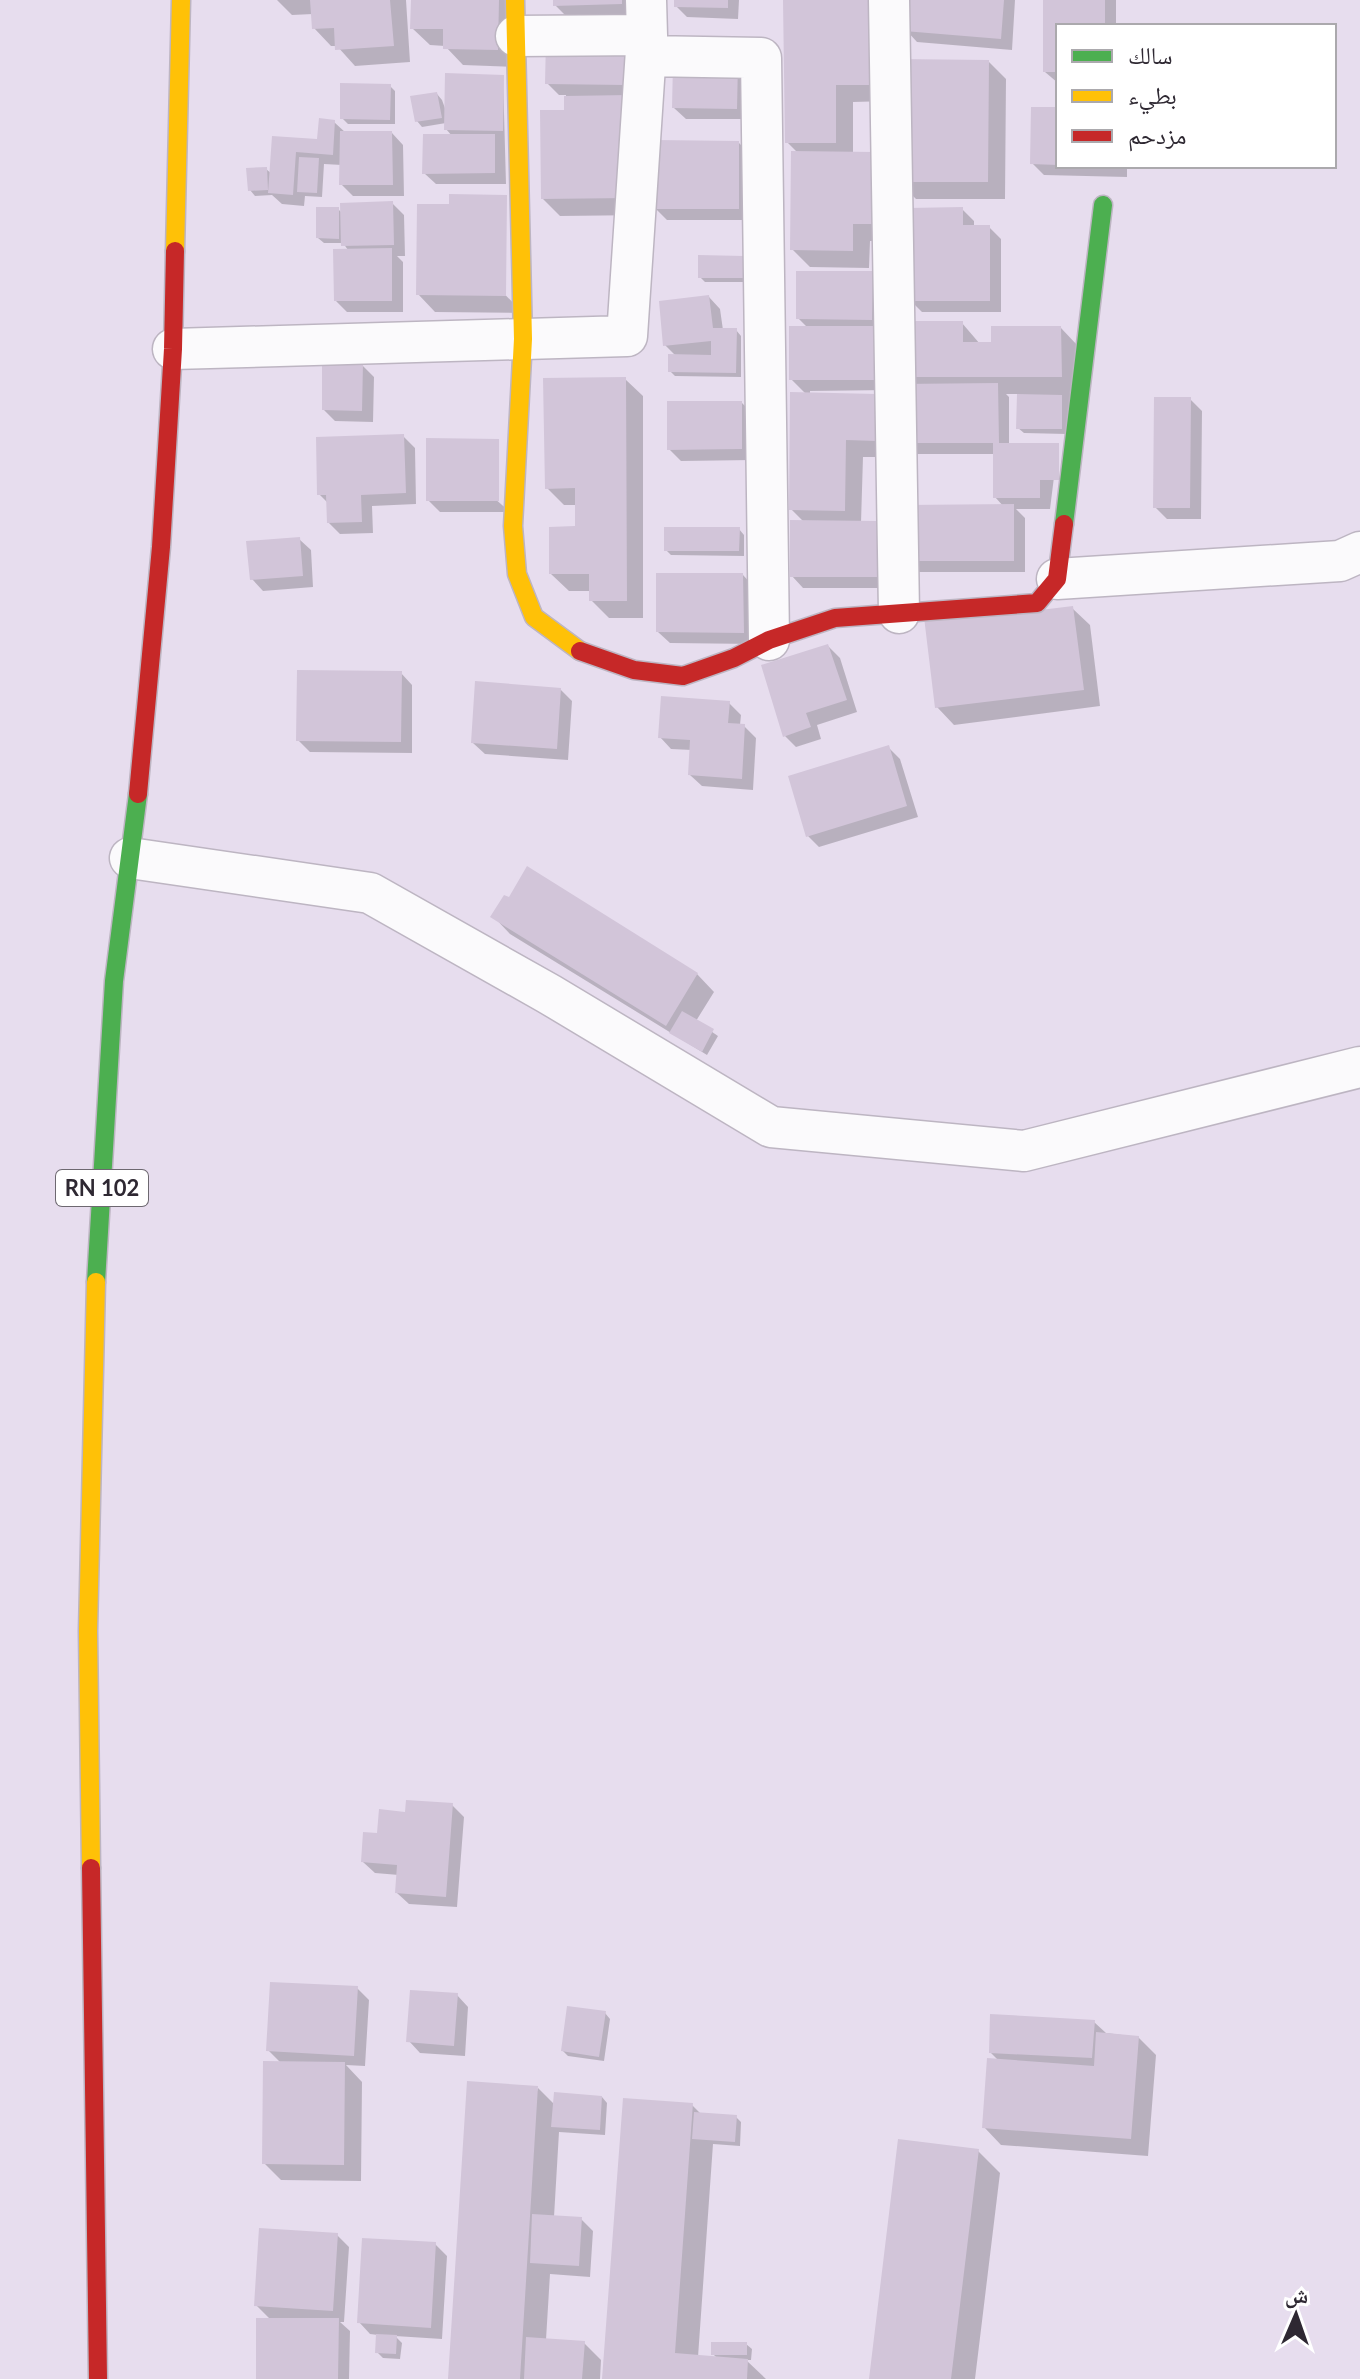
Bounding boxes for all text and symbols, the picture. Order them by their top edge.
legend [1056,24,1336,168]
text: سالك [1128,40,1173,69]
text: بطيء [1128,80,1177,115]
text: مزدحم [1128,120,1187,152]
road number: RN 102 [56,1170,148,1206]
north arrow [1256,2275,1336,2355]
text: ش [1285,2281,1309,2309]

